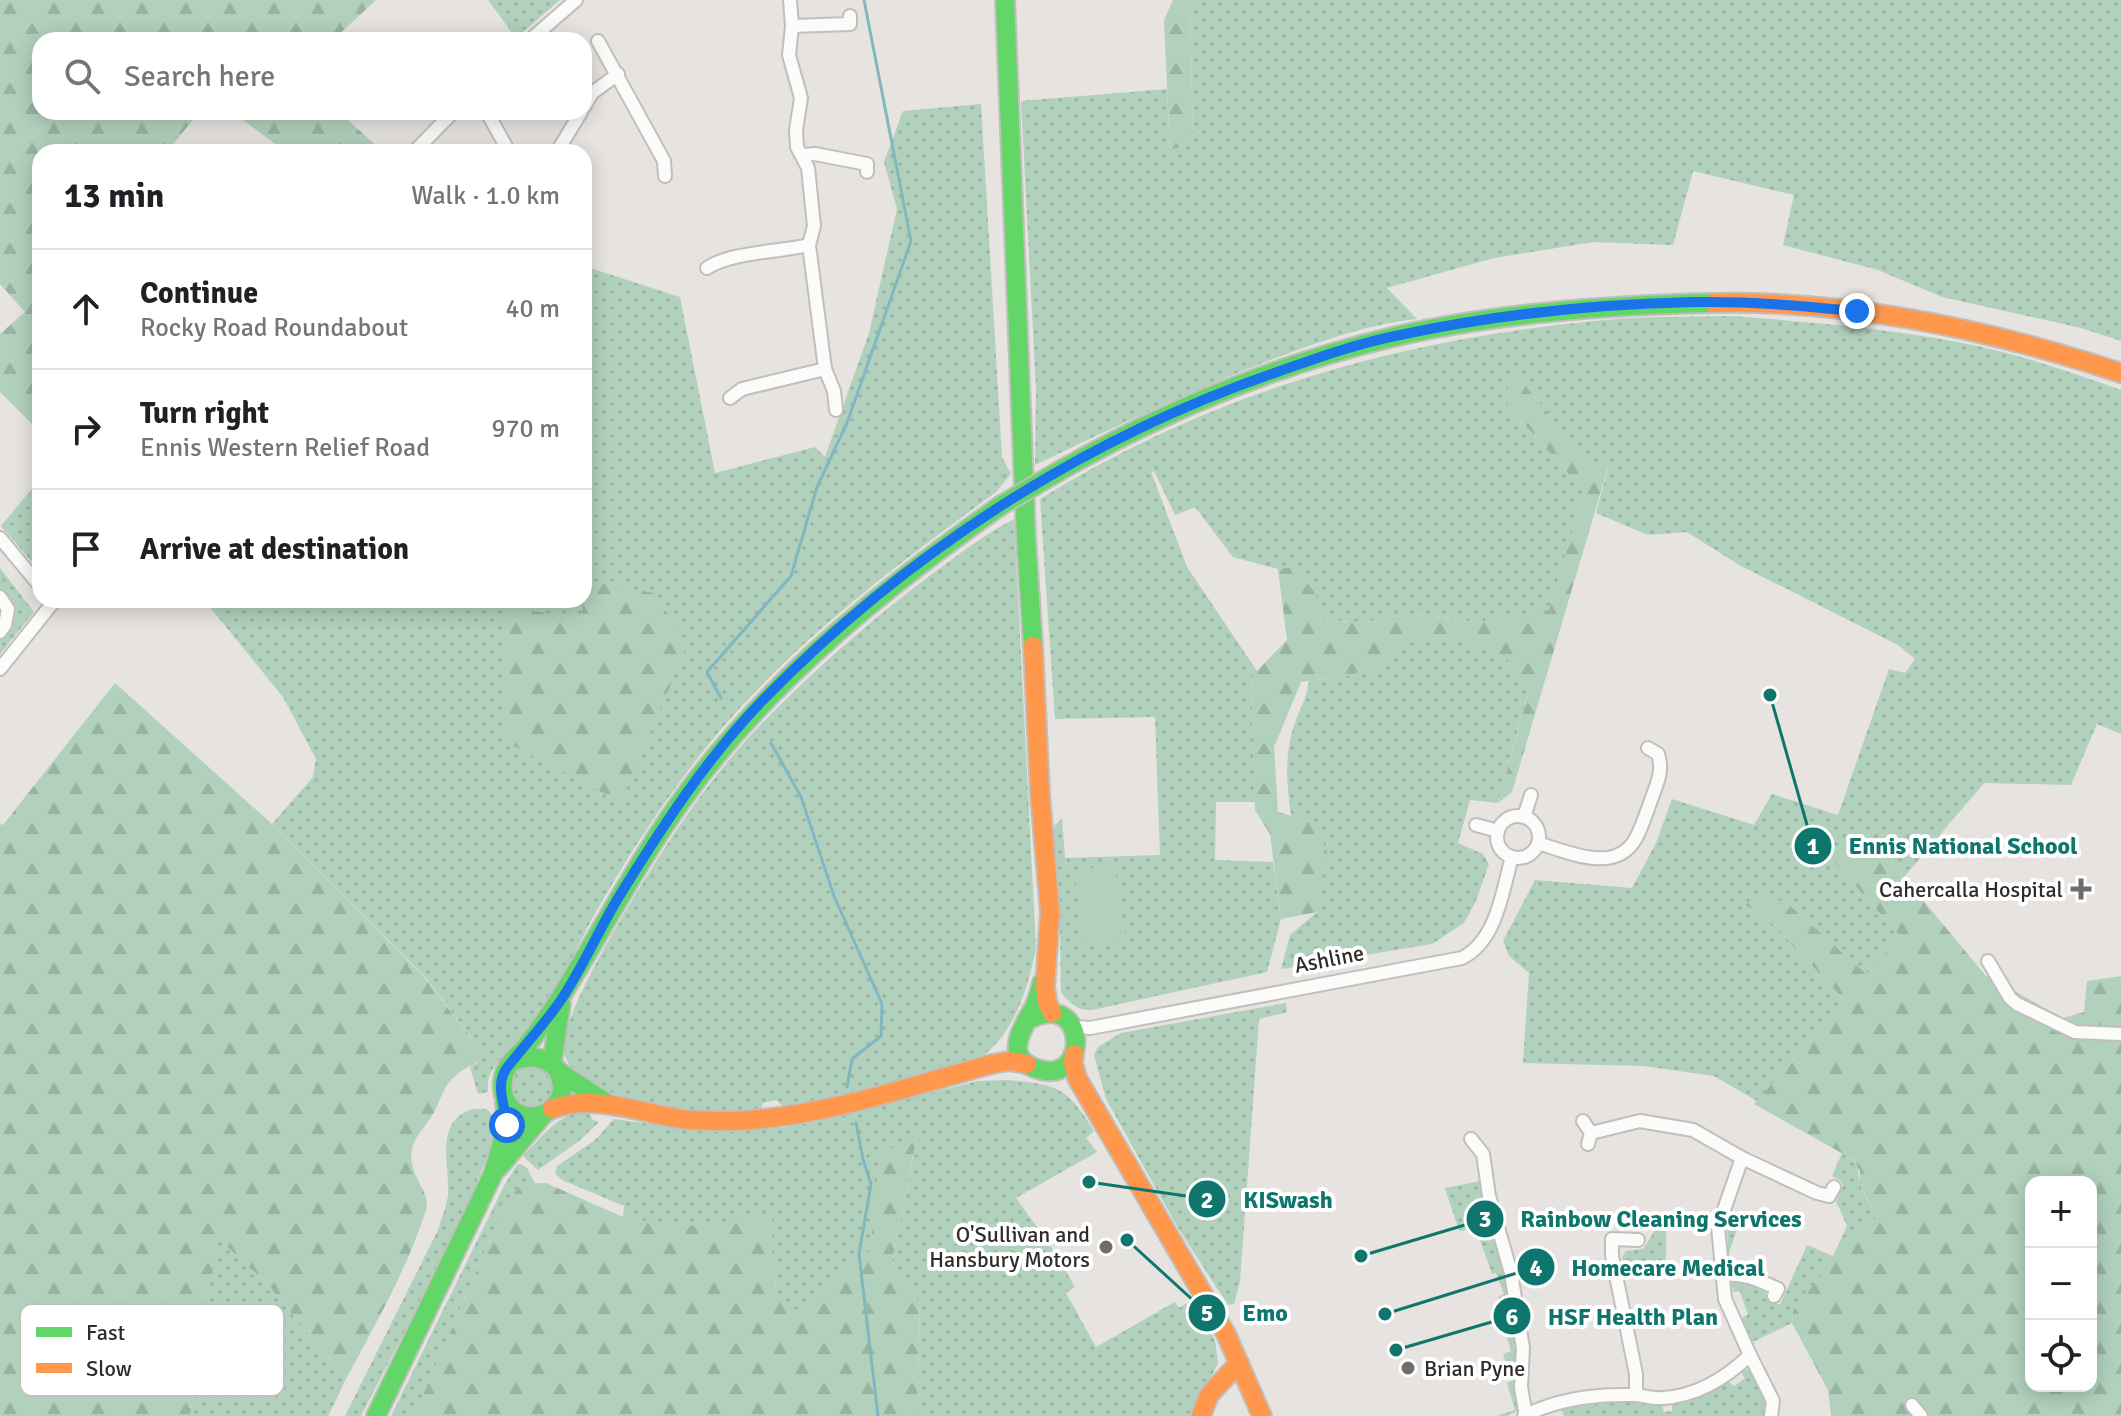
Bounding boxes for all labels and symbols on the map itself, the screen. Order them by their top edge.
route end [1839,293,1875,329]
callout: Ennis National School [1793,822,2094,870]
text: 1 [1807,831,1820,861]
text: Ennis National School [1848,831,2078,861]
place label: Cahercalla Hospital [1879,876,2063,903]
marker: Cahercalla Hospital [2070,878,2092,900]
street label: Ashline [1292,939,1366,979]
route start [489,1107,525,1143]
callout: KISwash [1187,1175,1348,1223]
text: 2 [1201,1185,1213,1215]
text: KISwash [1243,1185,1333,1215]
callout: Rainbow Cleaning Services [1465,1195,1818,1243]
text: 3 [1479,1204,1491,1234]
text: Rainbow Cleaning Services [1520,1204,1802,1234]
place label: O'Sullivan and Hansbury Motors [929,1221,1090,1273]
marker: O'Sullivan and Hansbury Motors [1097,1238,1115,1256]
callout: Homecare Medical [1516,1243,1781,1291]
text: 4 [1530,1253,1543,1283]
text: Homecare Medical [1571,1253,1765,1283]
callout: Emo [1187,1289,1304,1337]
callout: HSF Health Plan [1492,1292,1735,1340]
text: 5 [1201,1298,1213,1328]
text: Emo [1242,1298,1288,1328]
text: 6 [1506,1302,1519,1332]
text: HSF Health Plan [1548,1302,1718,1332]
legend [20,1304,284,1396]
text: Fast [86,1319,126,1346]
text: Slow [86,1355,132,1382]
place label: Brian Pyne [1424,1355,1525,1382]
marker: Brian Pyne [1399,1359,1417,1377]

